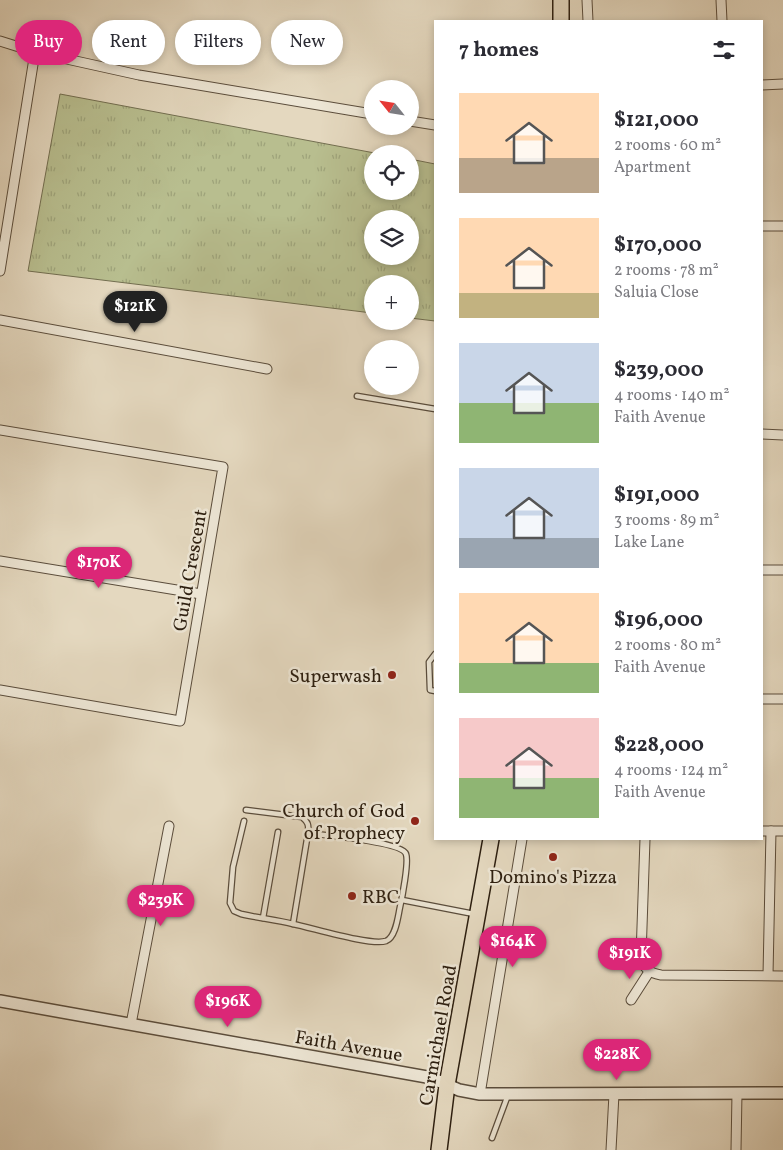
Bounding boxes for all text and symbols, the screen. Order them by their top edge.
chip: Buy [15,20,82,65]
chip: Rent [92,20,165,65]
chip: Filters [175,20,261,65]
chip: New [271,20,343,65]
text: 7 homes [459,36,539,65]
icon: filters [710,36,738,64]
north arrow [364,80,419,135]
map controls [364,80,419,395]
text: $121,000 [614,106,699,135]
icon: home [499,113,559,173]
text: 2 rooms · 60 m² [614,135,721,157]
button: locate [364,145,419,200]
text: Apartment [614,157,691,179]
button: layers [364,210,419,265]
text: $170,000 [614,231,702,260]
icon: home [499,238,559,298]
text: 2 rooms · 78 m² [614,260,719,282]
button: + [364,275,419,330]
text: Saluia Close [614,282,699,304]
pin: $121K [100,290,170,333]
text: $121K [114,296,156,318]
button: − [364,340,419,395]
text: $239,000 [614,356,704,385]
icon: home [499,363,559,423]
text: 4 rooms · 140 m² [614,385,729,407]
text: Faith Avenue [614,407,706,429]
text: $191,000 [614,481,699,510]
icon: home [499,488,559,548]
street label: Guild Crescent [167,507,215,633]
text: 3 rooms · 89 m² [614,510,719,532]
text: Lake Lane [614,532,684,554]
pin: $170K [64,546,134,589]
text: $170K [77,552,121,574]
text: $196,000 [614,606,703,635]
icon: home [499,613,559,673]
text: 2 rooms · 80 m² [614,635,721,657]
text: Faith Avenue [614,657,706,679]
place label: Superwash [289,664,382,690]
marker: Superwash [386,669,398,681]
text: $228,000 [614,731,704,760]
icon: home [499,738,559,798]
text: 4 rooms · 124 m² [614,760,728,782]
text: Faith Avenue [614,782,706,804]
place label: Church of God of Prophecy [282,799,405,847]
marker: Church of God of Prophecy [409,815,421,827]
marker: Domino's Pizza [547,851,559,863]
place label: Domino's Pizza [489,865,617,891]
pin: $239K [126,884,196,927]
place label: RBC [362,885,399,911]
text: $239K [138,890,184,912]
marker: RBC [346,890,358,902]
pin: $164K [478,926,548,968]
text: $164K [490,931,536,953]
pin: $191K [595,938,665,980]
text: $191K [609,943,651,965]
street label: Carmichael Road [414,963,464,1108]
pin: $196K [193,986,263,1028]
text: $196K [206,991,250,1013]
street label: Faith Avenue [293,1025,405,1069]
pin: $228K [582,1038,652,1081]
text: $228K [594,1044,640,1066]

